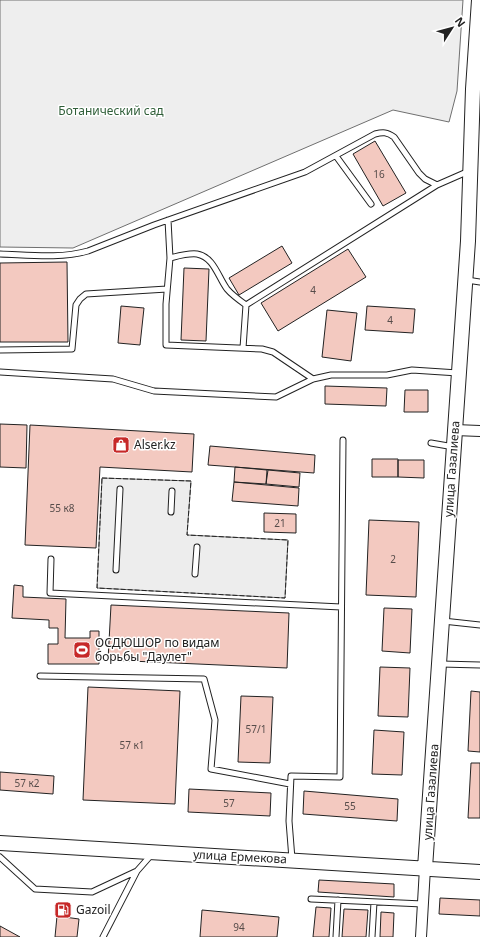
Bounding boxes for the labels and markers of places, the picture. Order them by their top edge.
shop icon: Alser.kz [111,435,131,455]
place label: Alser.kz [134,436,176,453]
place label: ОСДЮШОР по видам борьбы "Даулет" [95,634,219,665]
sports icon: ОСДЮШОР по видам борьбы "Даулет" [72,640,92,660]
fuel station icon: Gazoil [53,900,73,920]
place label: Gazoil [76,901,111,918]

